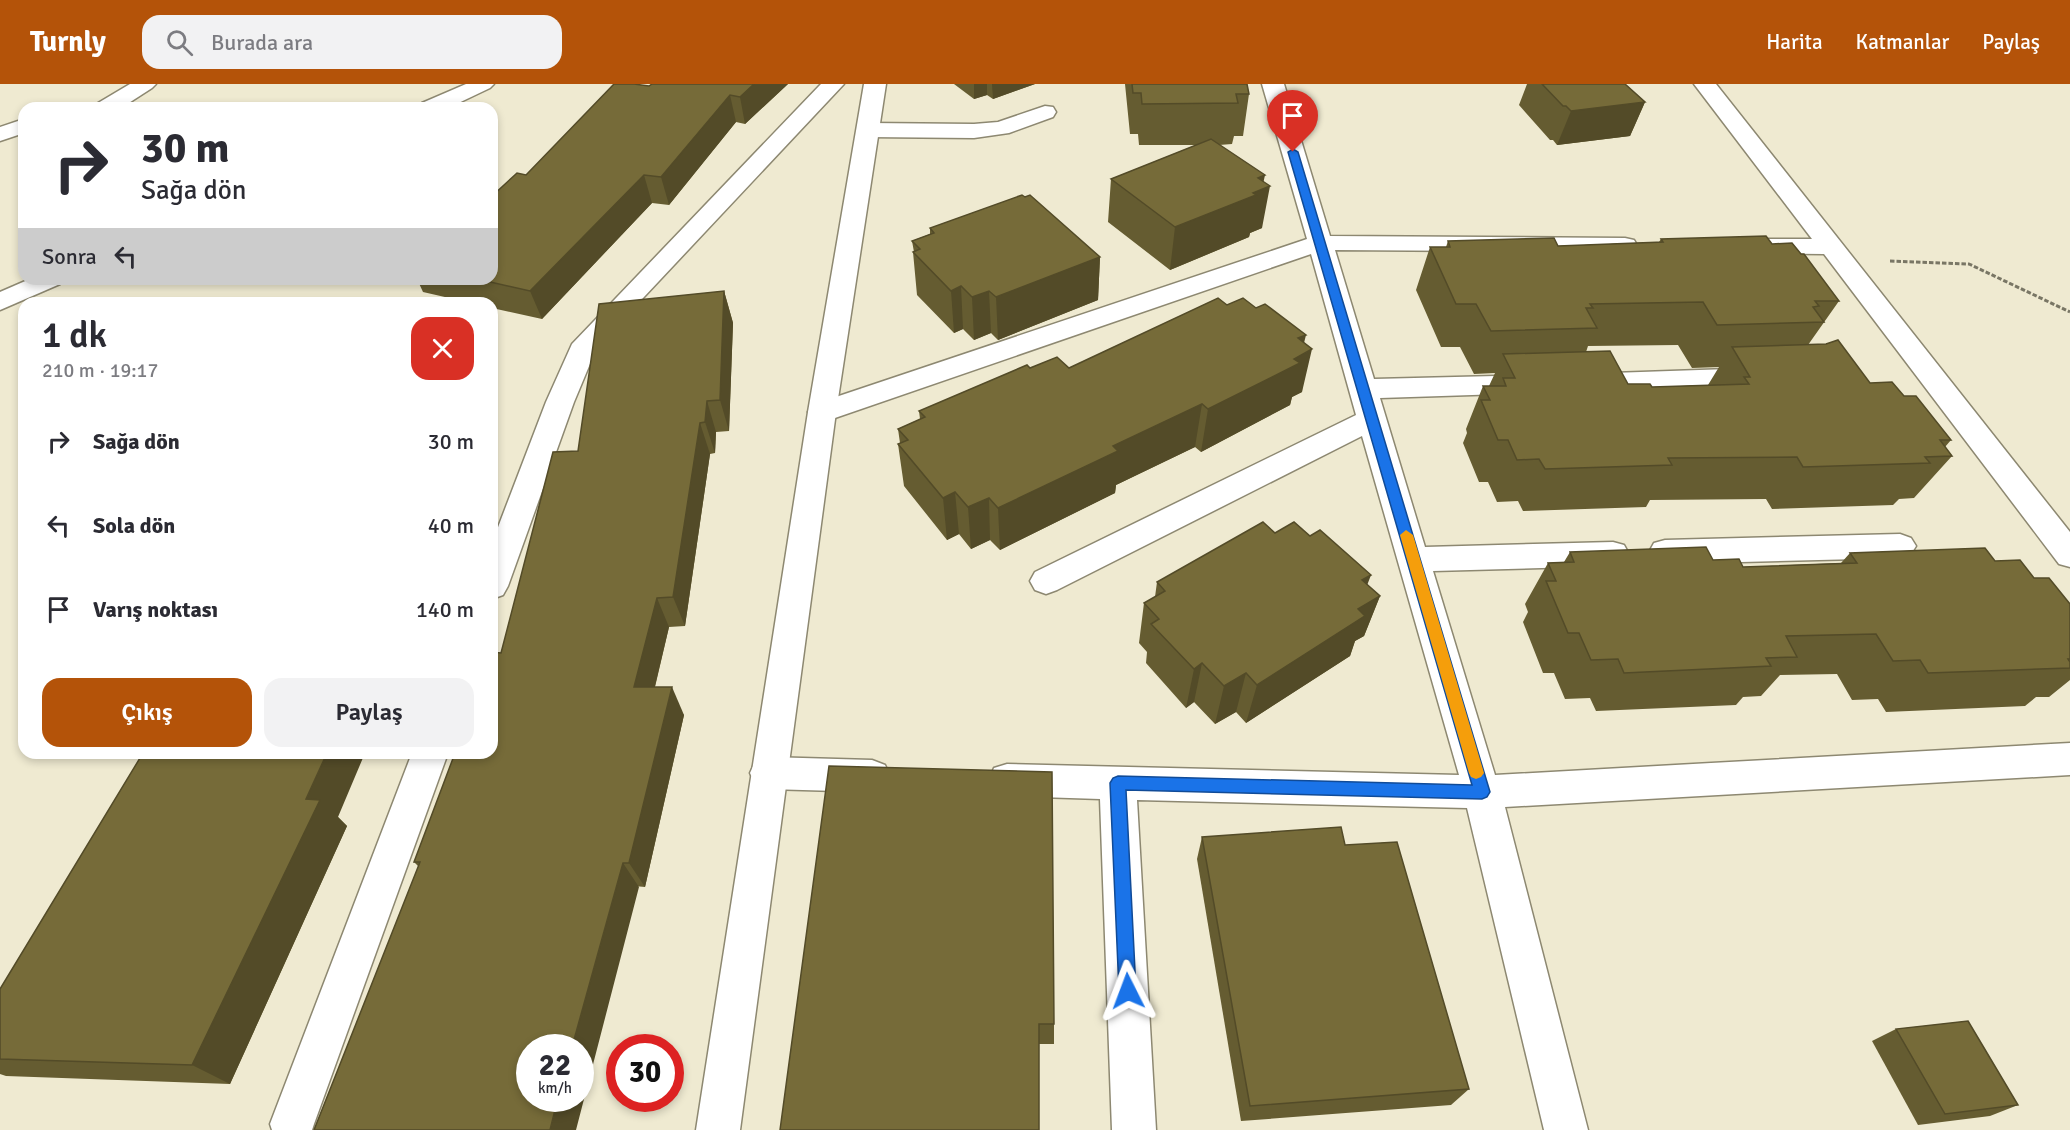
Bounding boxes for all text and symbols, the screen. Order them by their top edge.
search box [142,15,562,69]
text: Turnly [30,25,106,59]
icon: search [163,26,196,59]
text: Burada ara [211,29,313,56]
text: Harita [1766,29,1823,55]
text: Katmanlar [1856,29,1949,55]
text: Paylaş [1982,29,2040,55]
pin [1267,90,1318,152]
icon: arrive [1276,99,1309,132]
text: 30 m [141,123,230,174]
icon: right [42,126,120,204]
text: Sağa dön [141,174,247,207]
icon: left [109,240,142,273]
text: Sonra [42,243,97,270]
text: 1 dk [42,313,107,358]
button: close [411,317,474,380]
text: 210 m · 19:17 [42,358,158,383]
icon: right [42,425,75,458]
text: Sağa dön [93,428,180,455]
text: 30 m [428,428,474,455]
icon: left [42,509,75,542]
text: Sola dön [93,512,175,539]
text: 40 m [428,512,474,539]
icon: arrive [42,593,75,626]
text: Varış noktası [93,596,218,623]
text: 140 m [416,596,474,623]
button: Çıkış [42,678,252,747]
button: Paylaş [264,678,474,747]
position arrow [1096,959,1160,1023]
speed limit sign: 30 [606,1034,684,1112]
text: 22 [539,1047,571,1084]
text: km/h [538,1079,572,1097]

